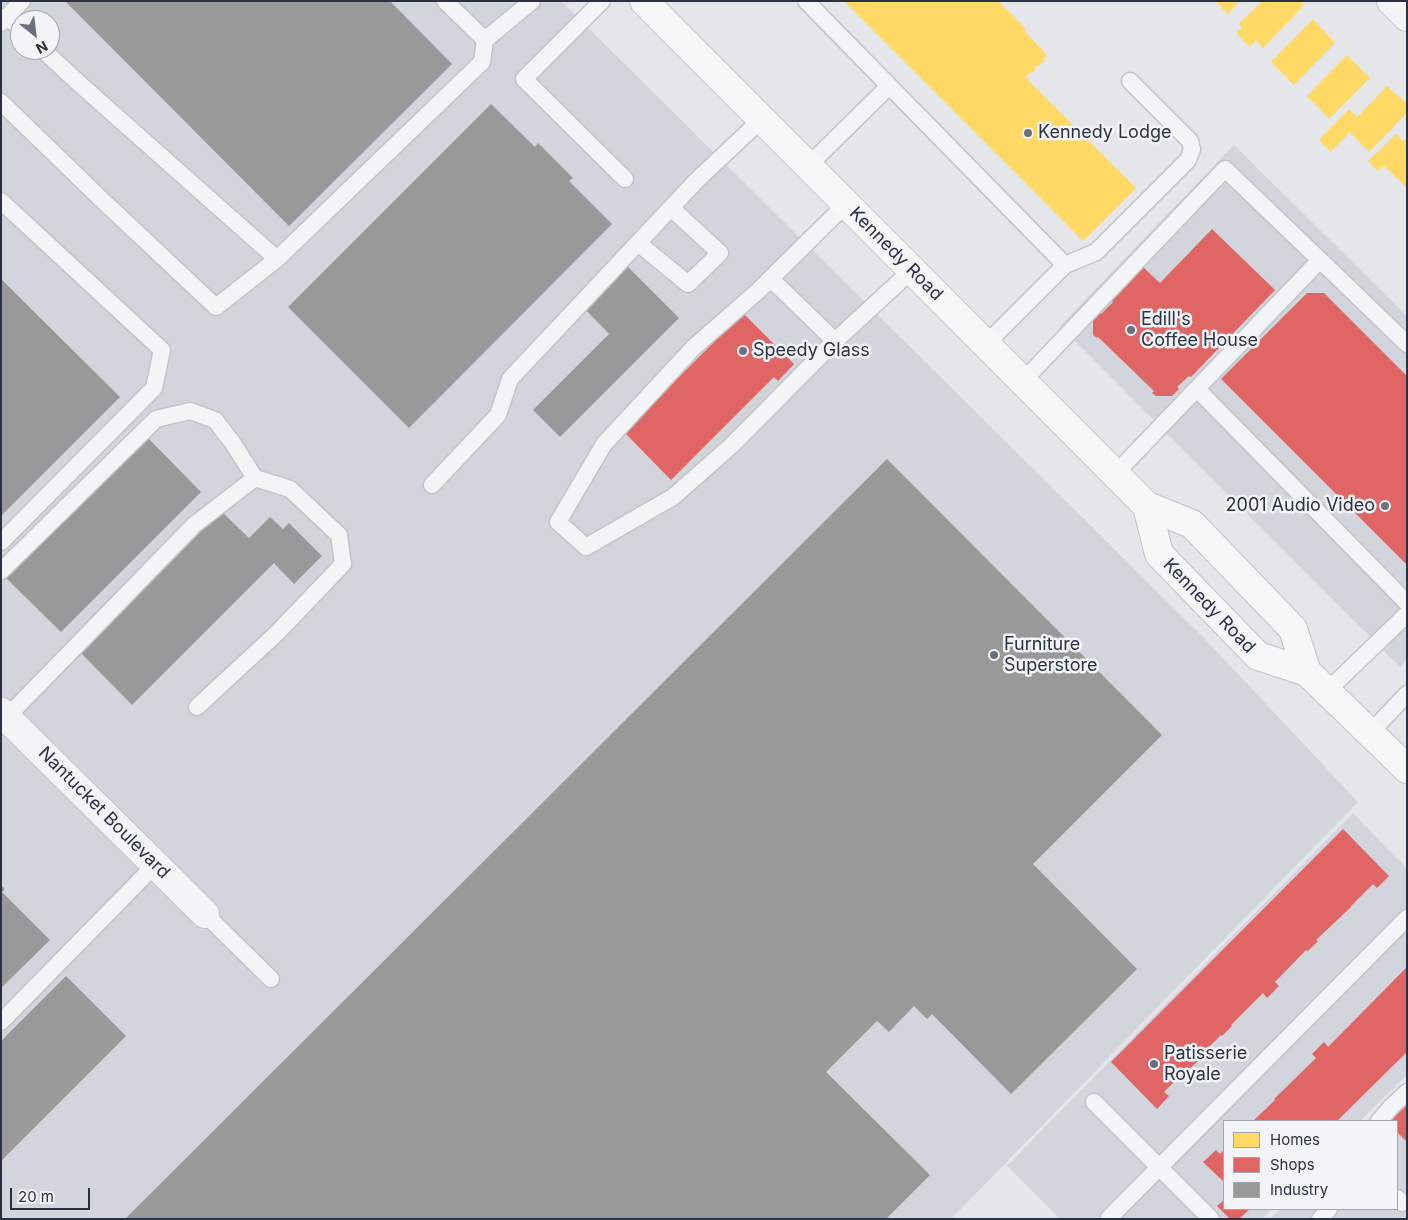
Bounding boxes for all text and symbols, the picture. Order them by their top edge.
north arrow [10,10,60,60]
text: N [33,38,51,58]
place label: Kennedy Lodge [1038,122,1171,144]
marker: Kennedy Lodge [1022,127,1034,139]
street label: Kennedy Road [845,203,947,305]
place label: Edill's Coffee House [1141,309,1258,352]
marker: Edill's Coffee House [1125,324,1137,336]
place label: Speedy Glass [753,340,870,362]
marker: Speedy Glass [737,345,749,357]
place label: 2001 Audio Video [1226,495,1375,517]
marker: 2001 Audio Video [1379,500,1391,512]
street label: Kennedy Road [1158,554,1260,658]
place label: Furniture Superstore [1004,634,1097,676]
marker: Furniture Superstore [988,649,1000,661]
street label: Nantucket Boulevard [34,743,174,883]
place label: Patisserie Royale [1164,1043,1247,1086]
marker: Patisserie Royale [1148,1058,1160,1070]
legend [1223,1120,1398,1210]
text: Homes [1270,1130,1320,1149]
text: Shops [1270,1155,1315,1174]
scale bar [12,1178,92,1210]
text: Industry [1270,1180,1328,1199]
text: 20 m [18,1187,54,1206]

